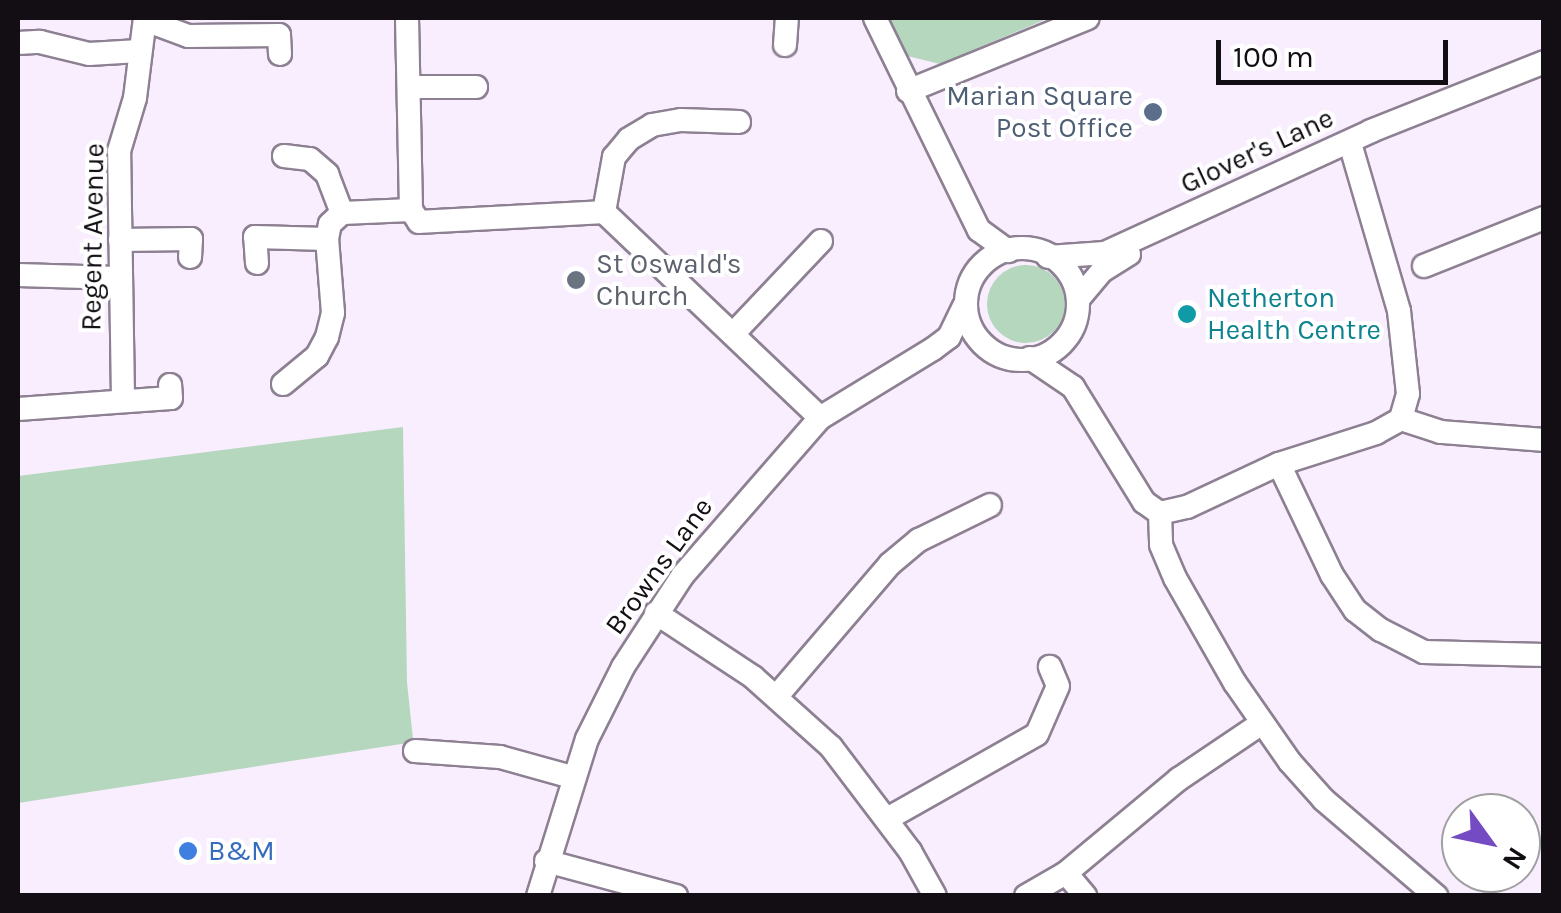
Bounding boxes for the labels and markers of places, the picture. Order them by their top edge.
place label: Marian Square Post Office [946,79,1133,145]
marker: Marian Square Post Office [1142,101,1164,123]
place label: St Oswald's Church [596,247,742,313]
marker: St Oswald's Church [565,269,587,291]
place label: Netherton Health Centre [1207,281,1381,347]
marker: Netherton Health Centre [1176,303,1198,325]
place label: B&M [208,834,275,868]
marker: B&M [177,840,199,862]

